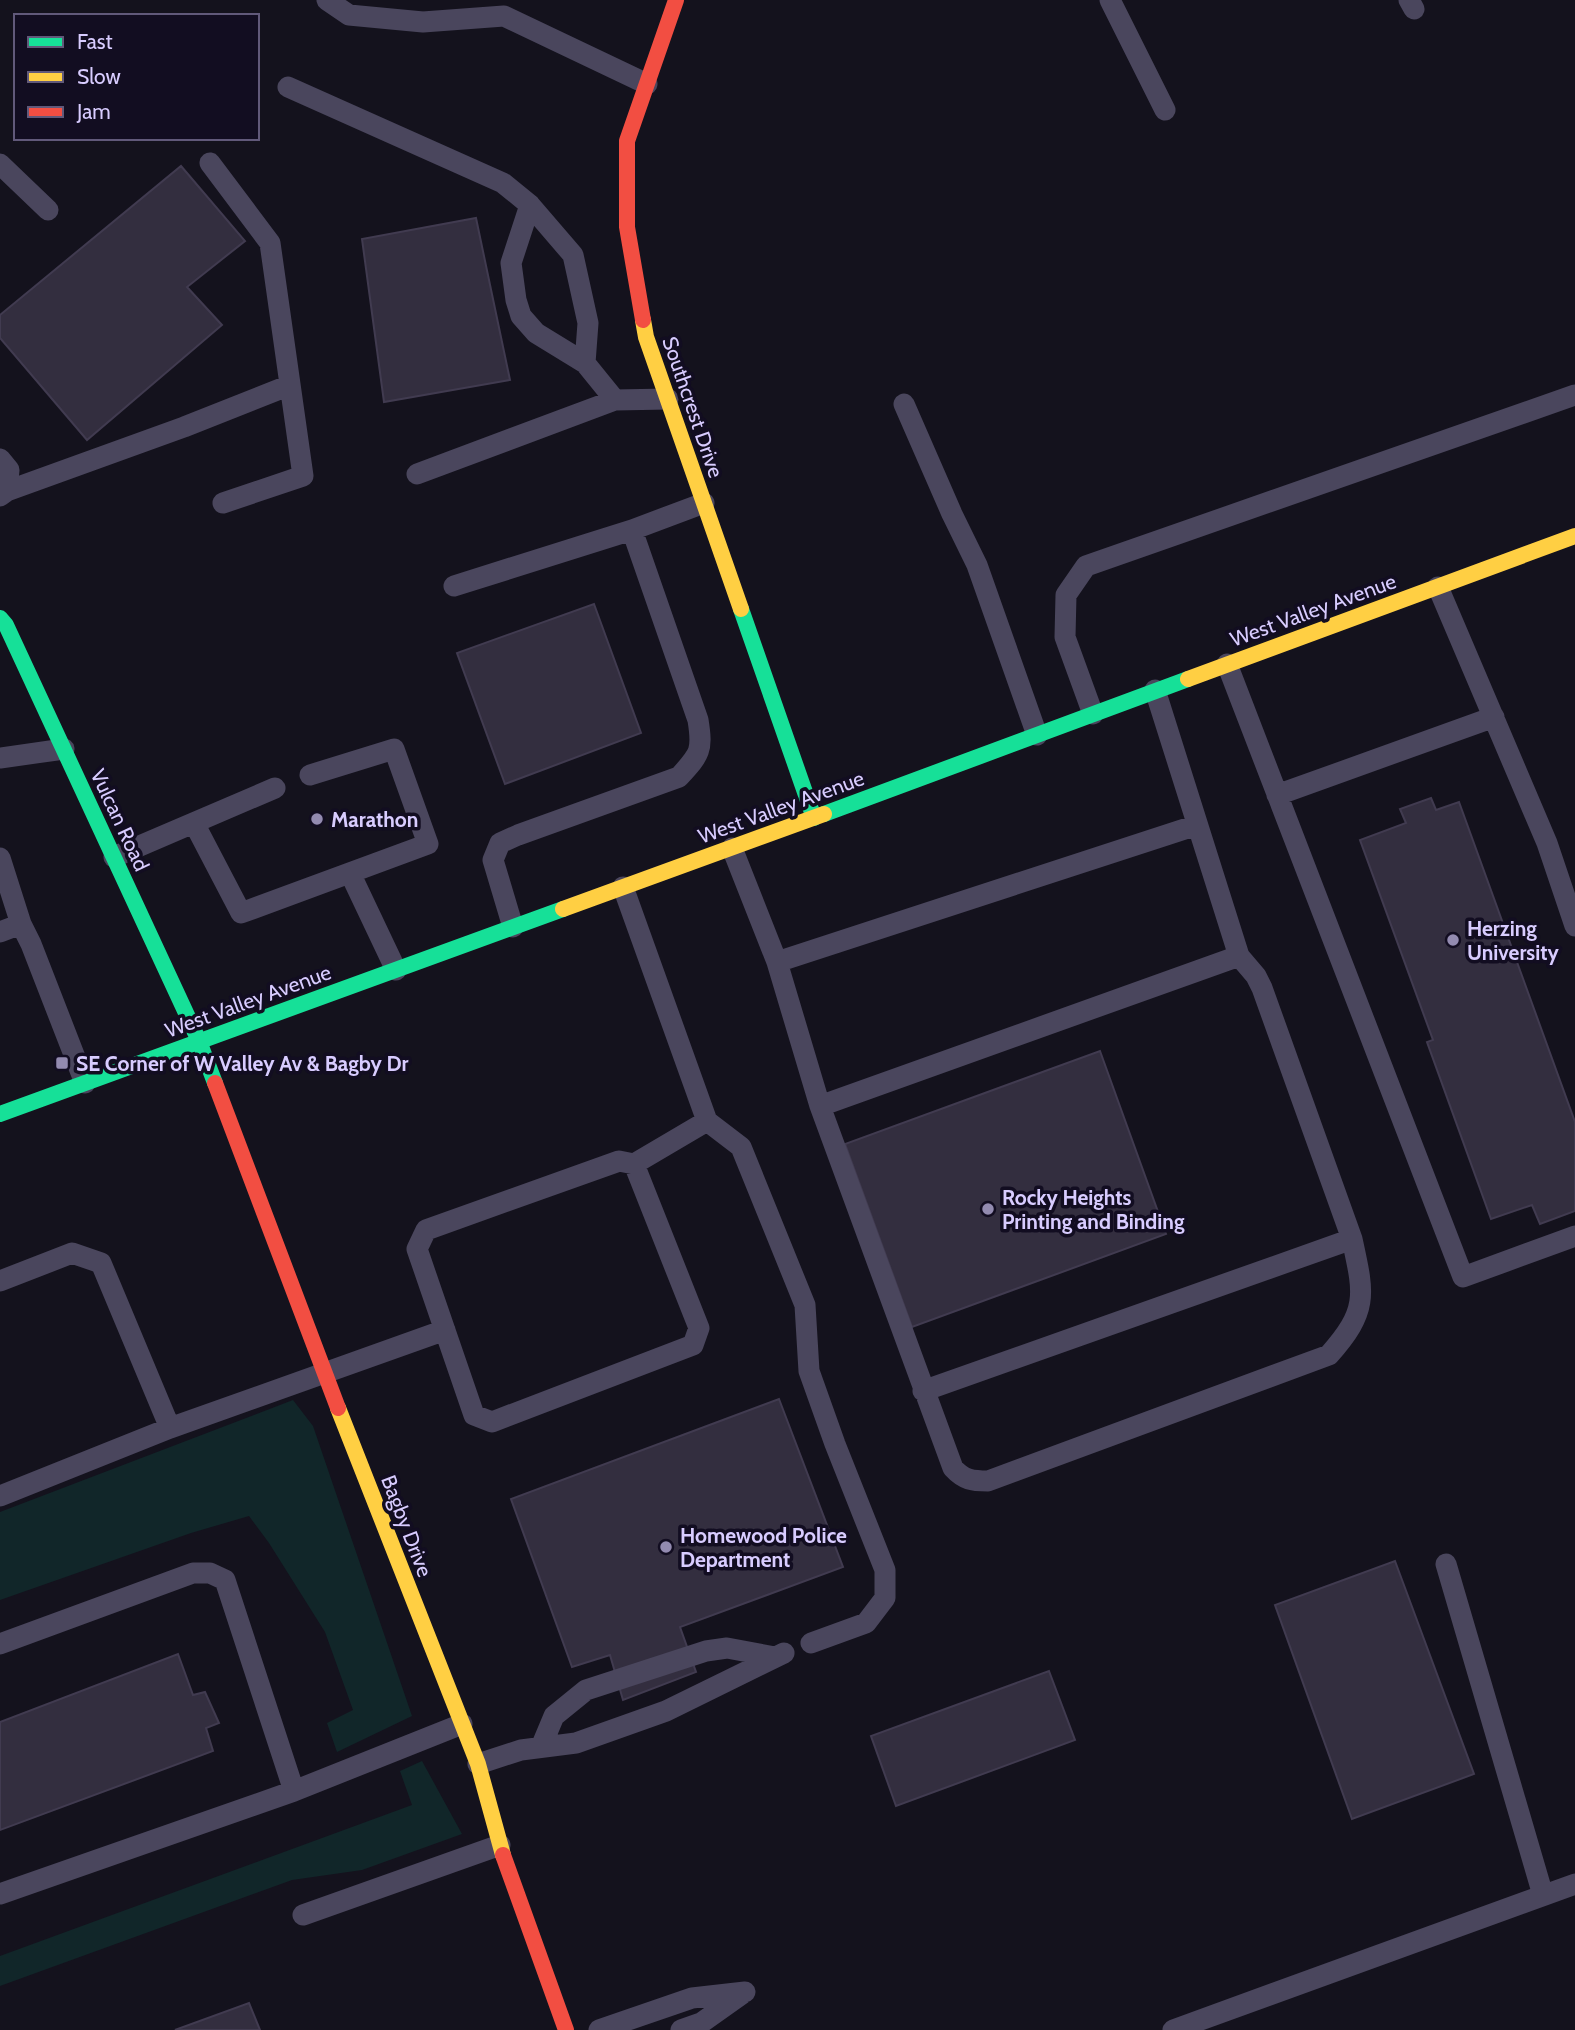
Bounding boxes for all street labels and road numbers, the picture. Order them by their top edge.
street label: Southcrest Drive [657,333,729,481]
street label: West Valley Avenue [1227,568,1400,652]
street label: Vulcan Road [86,765,154,875]
street label: West Valley Avenue [695,765,868,849]
street label: West Valley Avenue [162,959,335,1043]
street label: Bagby Drive [376,1472,438,1581]

